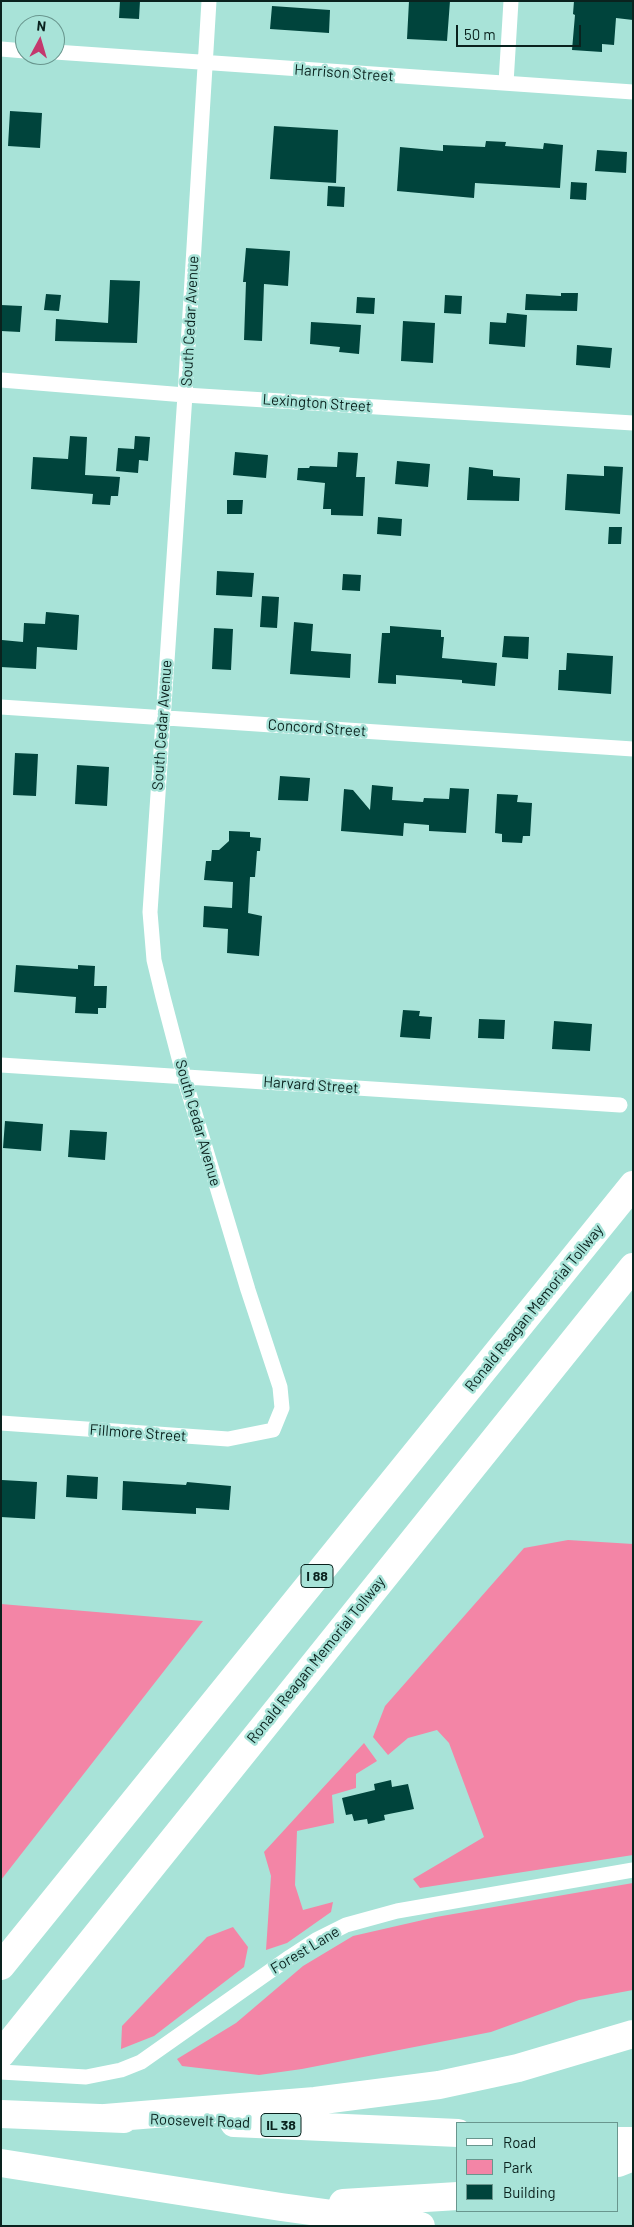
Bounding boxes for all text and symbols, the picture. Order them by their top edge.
north arrow [15,15,65,65]
scale bar [459,15,584,47]
text: N [36,17,47,35]
text: 50 m [464,25,496,43]
street label: Harrison Street [294,61,394,85]
street label: South Cedar Avenue [178,255,202,387]
street label: Lexington Street [262,390,372,416]
street label: South Cedar Avenue [148,659,176,791]
street label: Concord Street [267,716,367,740]
street label: South Cedar Avenue [171,1058,225,1188]
street label: Harvard Street [263,1073,359,1097]
street label: Ronald Reagan Memorial Tollway [461,1221,607,1395]
street label: Fillmore Street [89,1421,187,1445]
road number: I 88 [301,1564,333,1588]
street label: Ronald Reagan Memorial Tollway [243,1573,389,1747]
street label: Forest Lane [267,1922,343,1978]
street label: Roosevelt Road [149,2110,251,2132]
road number: IL 38 [261,2114,301,2136]
legend [456,2122,619,2212]
text: Road [503,2133,536,2151]
text: Park [503,2158,532,2176]
text: Building [503,2183,556,2201]

